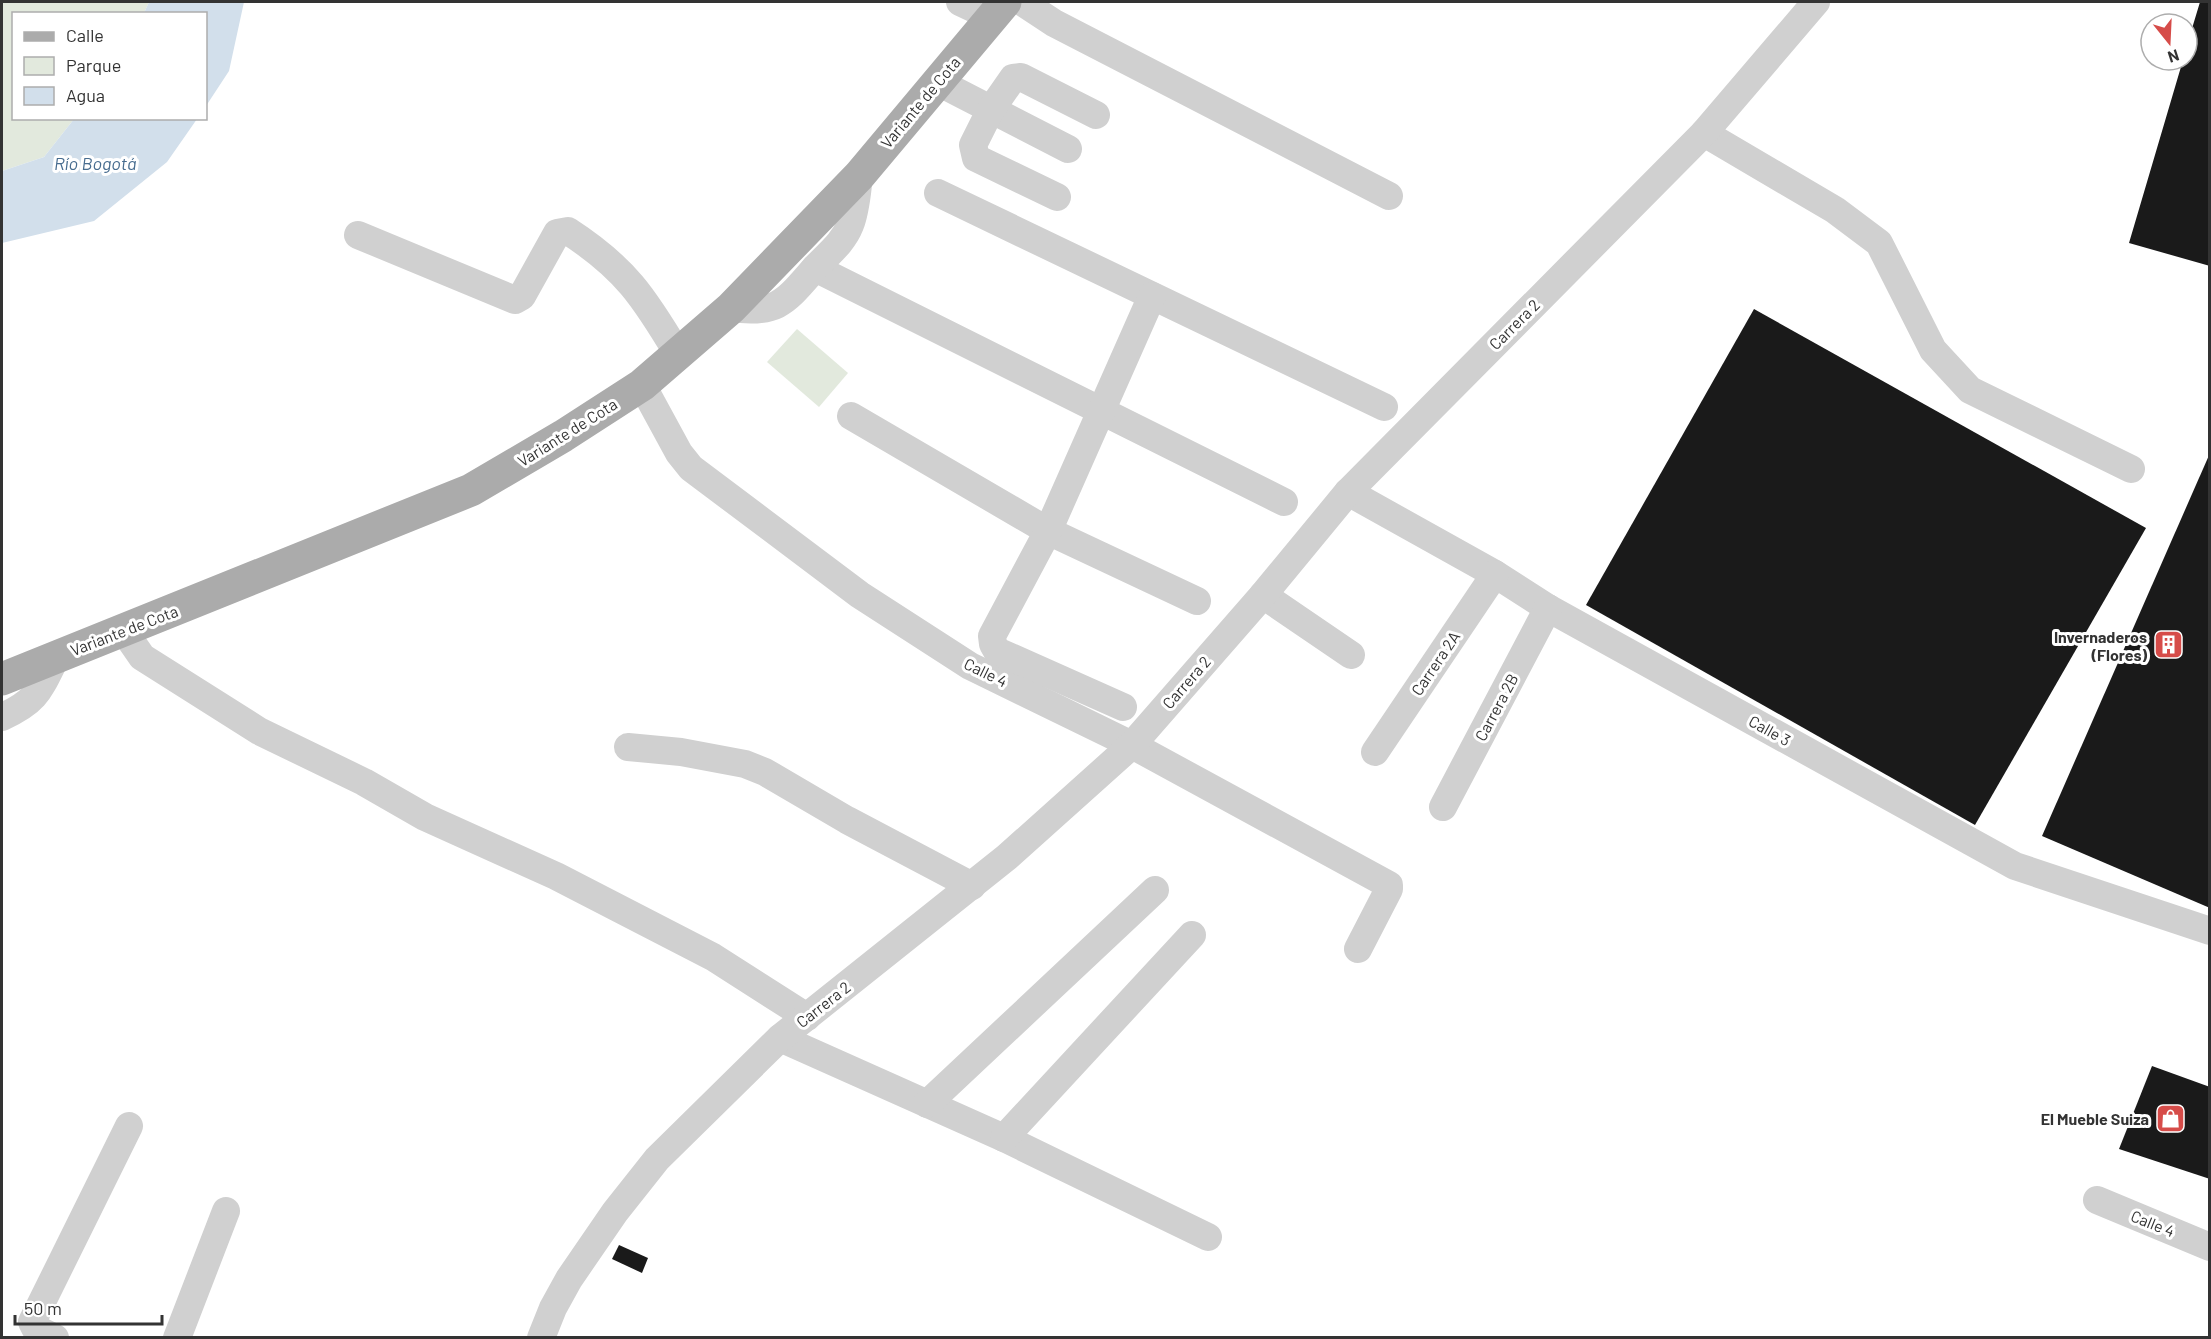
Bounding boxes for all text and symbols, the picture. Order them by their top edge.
legend [12,12,207,120]
north arrow [2139,12,2199,72]
text: Calle [66,24,104,46]
text: N [2166,46,2182,67]
street label: Variante de Cota [876,52,964,152]
text: Parque [66,54,121,76]
text: Agua [66,84,105,106]
water label: Río Bogotá [54,152,136,174]
street label: Carrera 2 [1485,295,1543,353]
street label: Variante de Cota [514,394,620,470]
street label: Variante de Cota [68,601,180,659]
street label: Carrera 2A [1407,627,1464,699]
place label: Invernaderos (Flores) [2054,627,2147,664]
building icon: Invernaderos (Flores) [2152,629,2184,661]
street label: Carrera 2 [1158,652,1214,712]
street label: Calle 4 [961,653,1011,691]
street label: Carrera 2B [1470,670,1522,744]
street label: Calle 3 [1746,711,1794,749]
street label: Carrera 2 [792,977,854,1031]
shop icon: El Mueble Suiza [2154,1102,2186,1134]
place label: El Mueble Suiza [2041,1109,2149,1128]
street label: Calle 4 [2128,1206,2178,1240]
scale bar [15,1288,162,1326]
text: 50 m [24,1297,62,1319]

